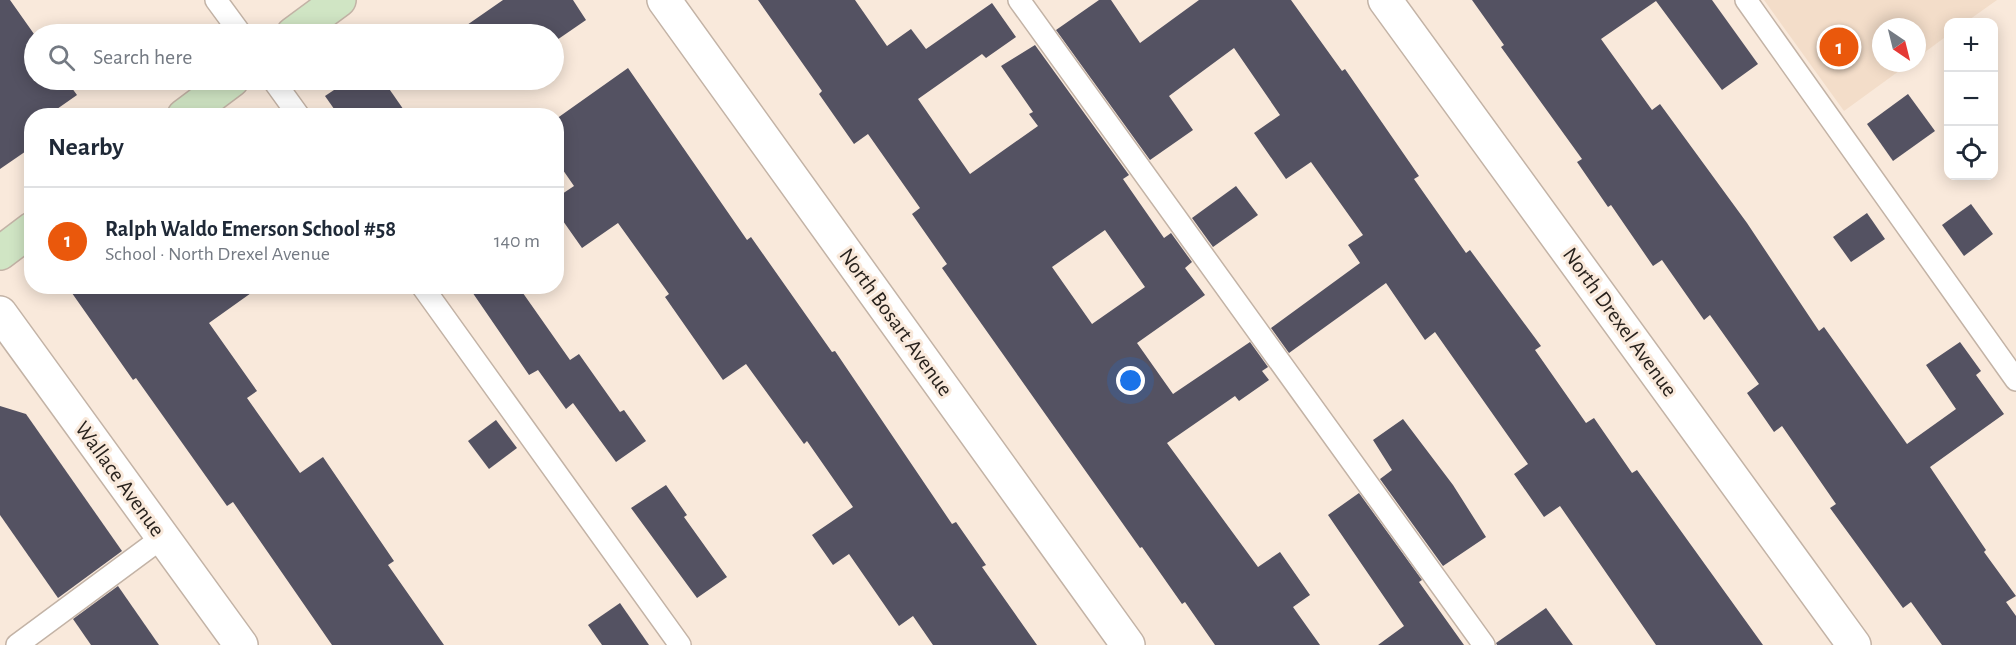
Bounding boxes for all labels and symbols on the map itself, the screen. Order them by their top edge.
north arrow [1872,18,1926,72]
pin: 1 [1820,24,1858,70]
street label: North Drexel Avenue [1559,243,1681,401]
street label: North Bosart Avenue [835,244,957,400]
your location [1116,366,1145,395]
street label: Wallace Avenue [71,418,169,540]

